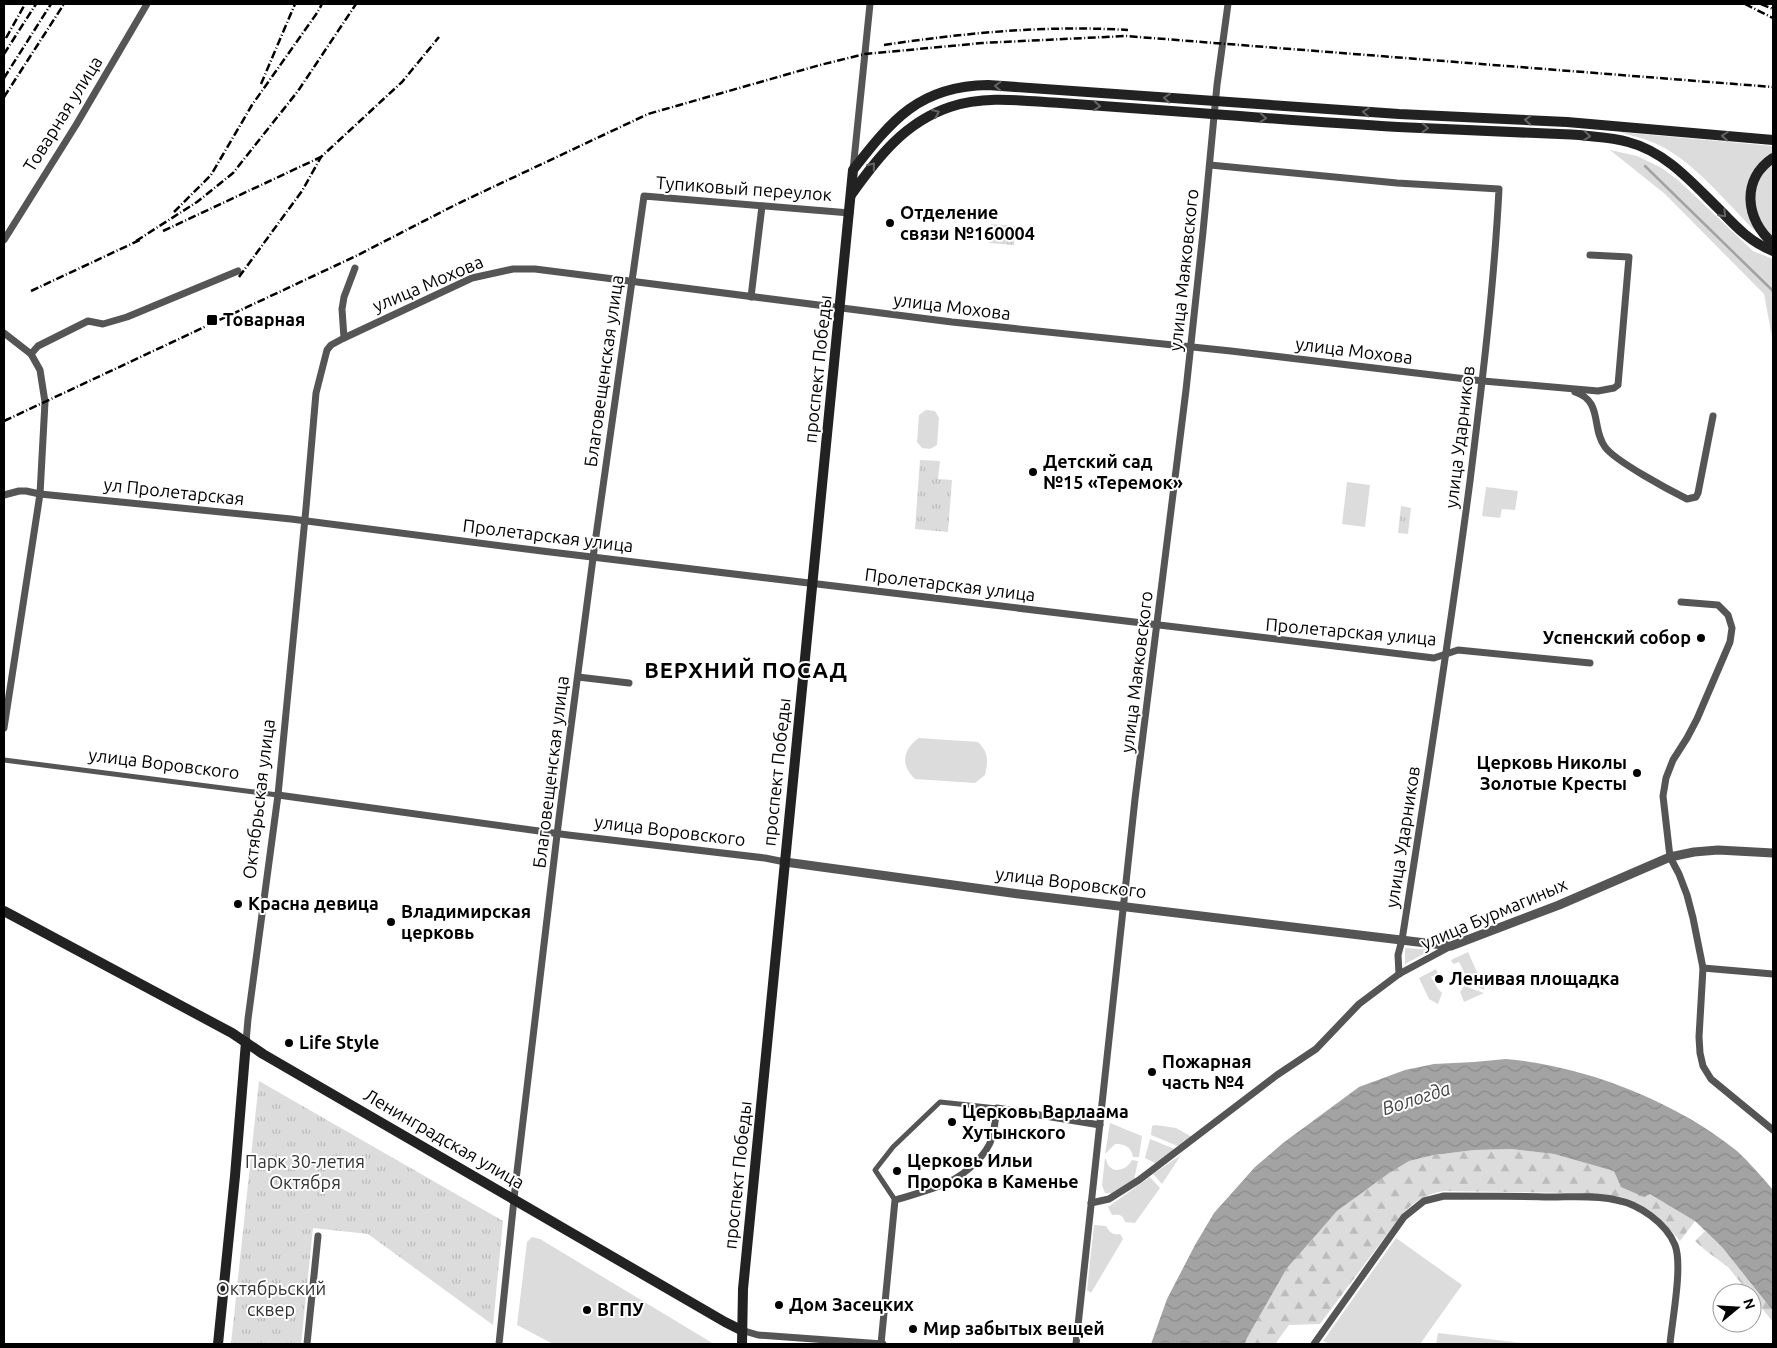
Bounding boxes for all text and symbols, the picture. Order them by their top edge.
street label: Товарная улица [19,52,106,175]
one-way arrow [994,81,1002,91]
one-way arrow [1163,93,1171,104]
one-way arrow [1093,100,1101,111]
one-way arrow [1361,106,1369,117]
one-way arrow [931,108,940,119]
one-way arrow [1259,112,1267,123]
one-way arrow [1524,114,1532,125]
one-way arrow [1421,122,1429,133]
one-way arrow [1584,130,1592,141]
one-way arrow [1720,131,1728,142]
one-way arrow [867,163,875,172]
street label: Тупиковый переулок [655,172,833,204]
street label: улица Маяковского [1165,188,1201,352]
place label: Отделение связи №160004 [900,202,1035,243]
one-way arrow [1718,208,1727,217]
marker: Отделение связи №160004 [884,217,896,229]
street label: улица Мохова [369,251,486,315]
street label: Благовещенская улица [580,274,626,468]
street label: улица Мохова [892,289,1012,323]
street label: проспект Победы [799,294,835,444]
place label: Товарная [223,309,305,329]
marker: Товарная [205,313,219,327]
street label: улица Мохова [1294,333,1414,367]
street label: улица Ударников [1440,364,1478,509]
place label: Детский сад №15 «Теремок» [1043,451,1183,492]
marker: Детский сад №15 «Теремок» [1027,466,1039,478]
street label: ул Пролетарская [103,474,245,508]
street label: Пролетарская улица [462,515,635,555]
street label: Пролетарская улица [864,564,1037,604]
street label: улица Маяковского [1116,590,1156,754]
street label: Пролетарская улица [1265,614,1437,648]
place label: Успенский собор [1543,627,1691,647]
marker: Успенский собор [1695,632,1707,644]
district label: ВЕРХНИЙ ПОСАД [644,657,848,682]
street label: Благовещенская улица [528,675,572,869]
street label: проспект Победы [758,697,794,847]
street label: Октябрьская улица [238,718,278,880]
street label: улица Воровского [88,744,241,782]
place label: Церковь Николы Золотые Кресты [1477,752,1627,793]
street label: улица Ударников [1381,764,1423,909]
marker: Церковь Николы Золотые Кресты [1631,767,1643,779]
street label: улица Воровского [594,811,747,849]
street label: улица Воровского [995,863,1148,901]
street label: улица Бурмагиных [1417,873,1570,953]
place label: Красна девица [248,893,379,913]
marker: Красна девица [232,898,244,910]
place label: Владимирская церковь [401,901,531,942]
marker: Владимирская церковь [385,916,397,928]
place label: Ленивая площадка [1449,968,1619,988]
marker: Ленивая площадка [1433,973,1445,985]
place label: Life Style [299,1032,379,1052]
marker: Life Style [283,1037,295,1049]
place label: Пожарная часть №4 [1162,1051,1252,1092]
marker: Пожарная часть №4 [1146,1066,1158,1078]
water label: Вологда [1379,1077,1453,1119]
street label: Ленинградская улица [361,1084,528,1192]
street label: проспект Победы [719,1100,755,1250]
place label: Церковь Варлаама Хутынского [962,1101,1129,1142]
marker: Церковь Варлаама Хутынского [946,1116,958,1128]
place label: Церковь Ильи Пророка в Каменье [907,1150,1079,1191]
park label: Парк 30-летия Октября [245,1151,365,1192]
marker: Церковь Ильи Пророка в Каменье [891,1165,903,1177]
park label: Октябрьский сквер [216,1278,326,1319]
north arrow [1712,1283,1762,1333]
place label: Дом Засецких [789,1294,914,1314]
text: N [1740,1297,1759,1311]
place label: ВГПУ [597,1299,644,1319]
marker: Дом Засецких [773,1299,785,1311]
marker: ВГПУ [581,1304,593,1316]
place label: Мир забытых вещей [923,1318,1105,1338]
marker: Мир забытых вещей [907,1323,919,1335]

